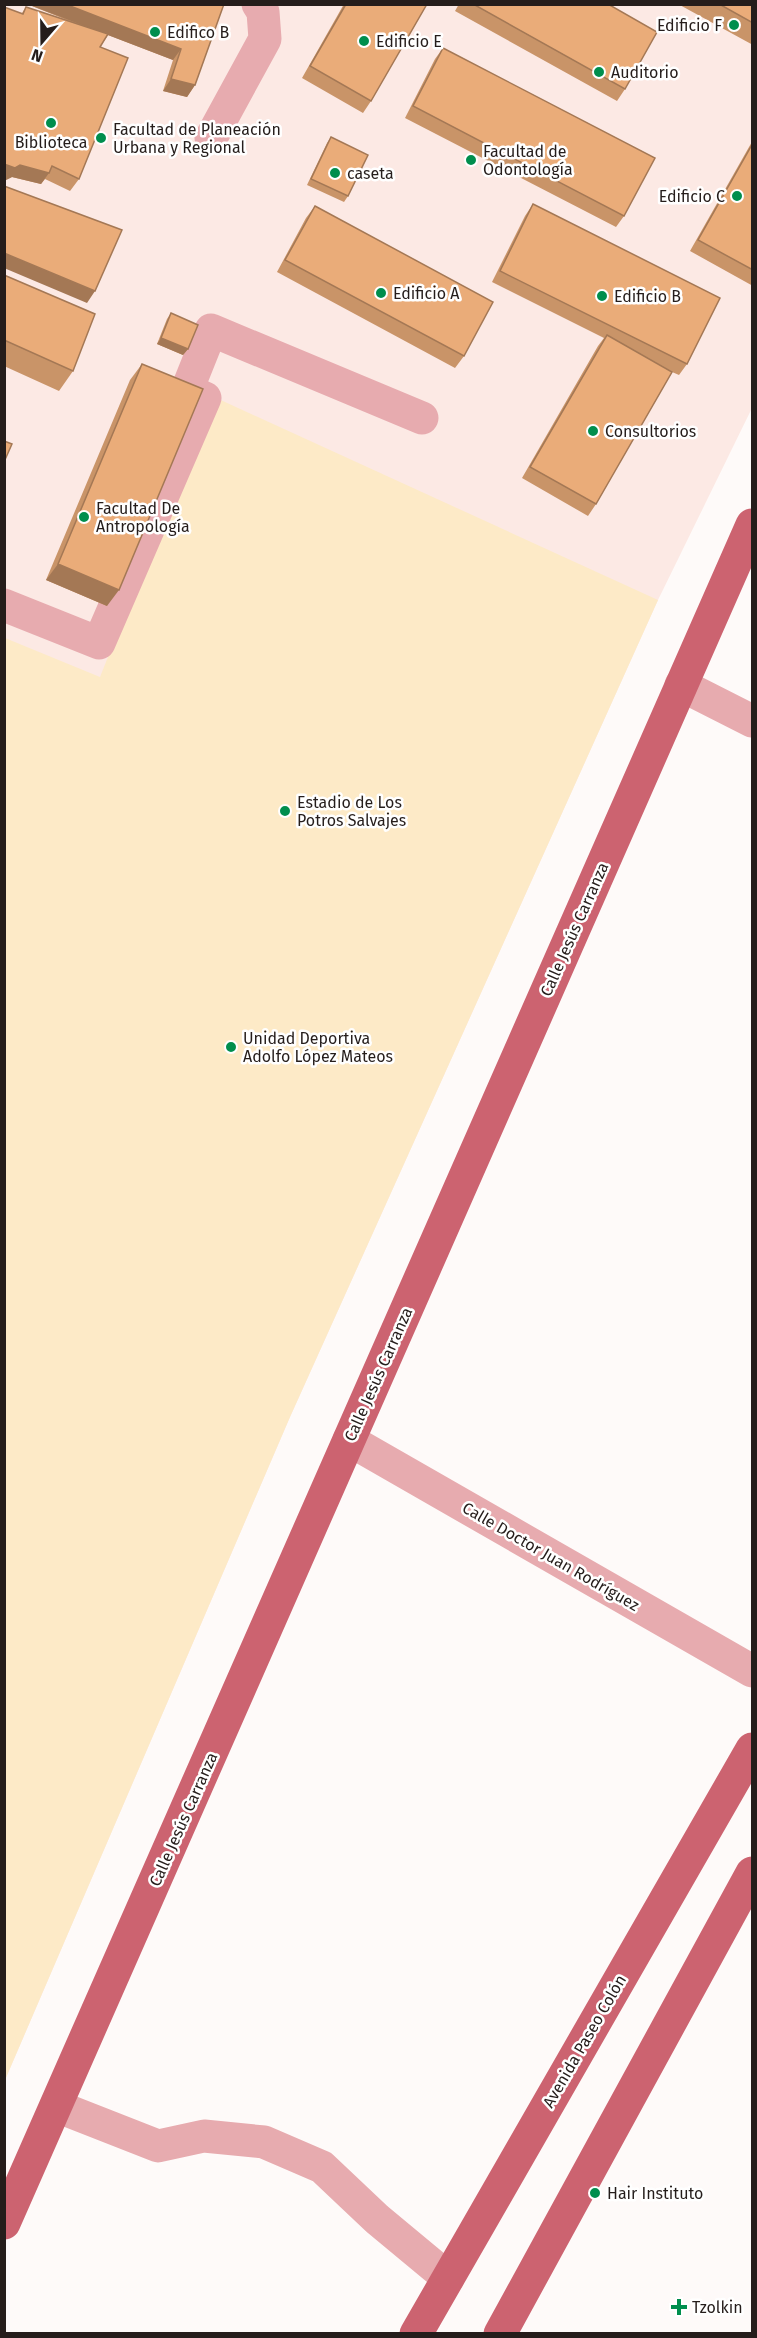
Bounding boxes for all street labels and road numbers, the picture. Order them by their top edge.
street label: Calle Jesús Carranza [536,859,613,999]
street label: Calle Jesús Carranza [340,1304,417,1444]
street label: Calle Doctor Juan Rodríguez [459,1498,642,1615]
street label: Calle Jesús Carranza [145,1749,222,1889]
street label: Avenida Paseo Colón [539,1971,630,2111]

